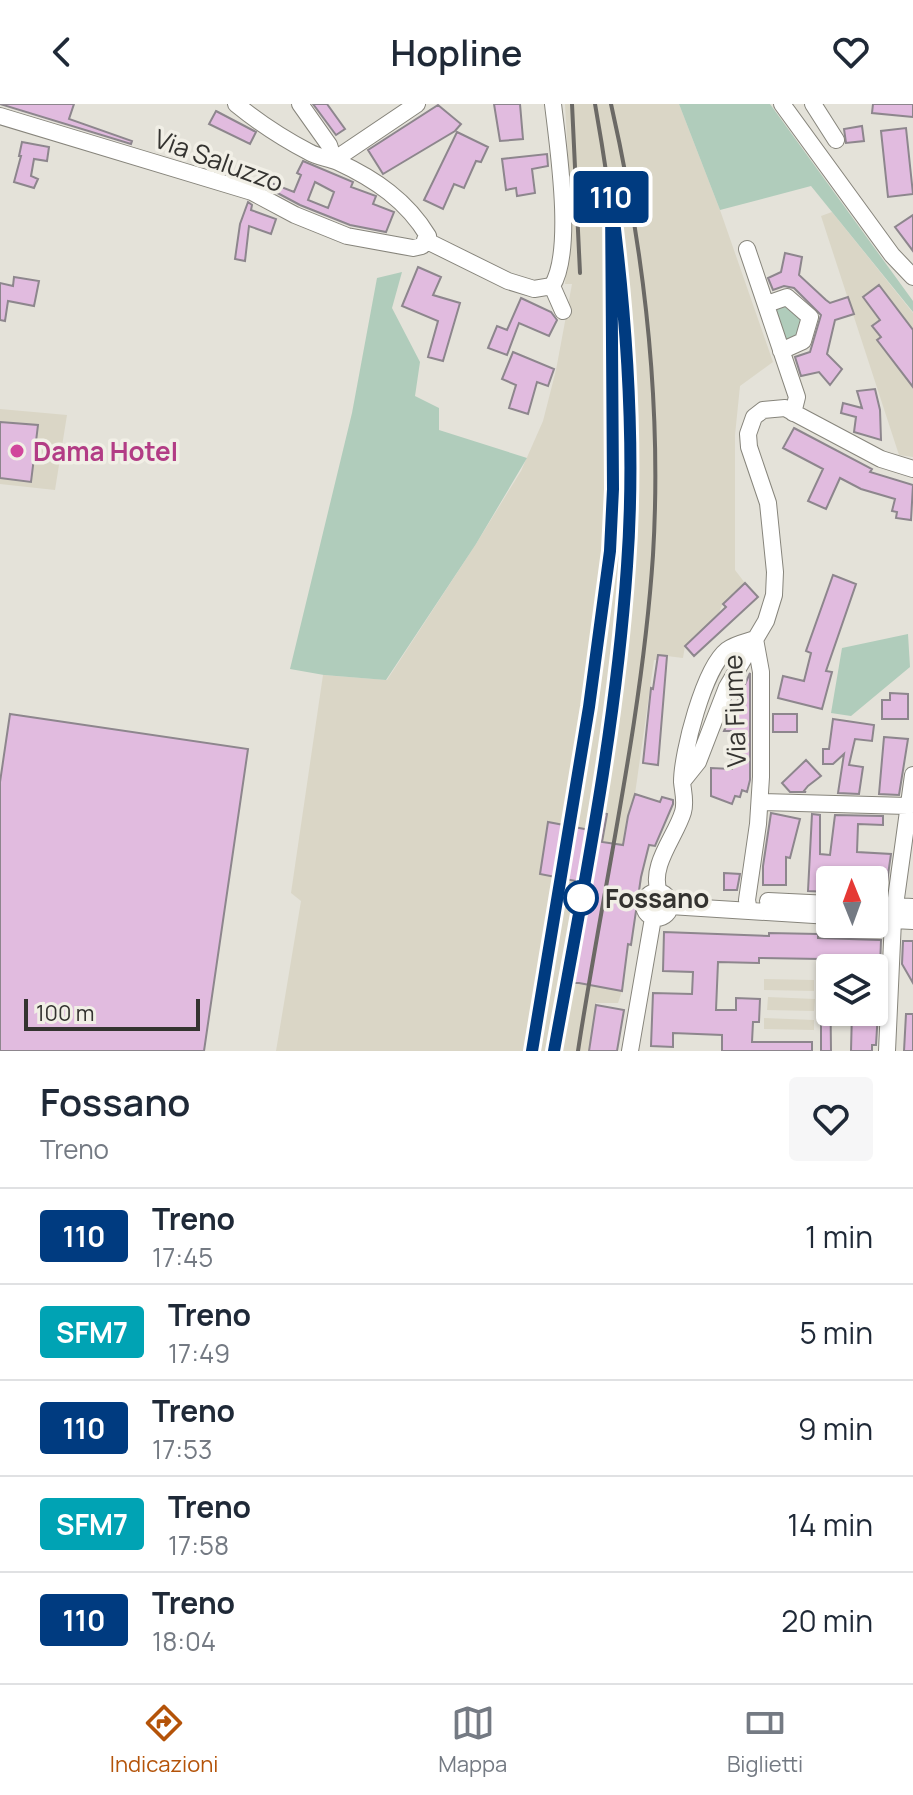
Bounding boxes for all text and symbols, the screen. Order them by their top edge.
text: Hopline [391,28,522,77]
icon: back [40,30,84,74]
icon: heart [829,30,873,74]
street label: Via Saluzzo [150,120,288,200]
line badge: 110 [565,171,657,223]
text: 110 [590,178,632,216]
place label: Dama Hotel [33,433,178,469]
marker: Dama Hotel [8,442,26,460]
street label: Via Fiume [714,654,754,768]
north arrow [816,866,888,938]
map controls [816,866,888,1026]
place label: Fossano [605,880,709,916]
marker: Fossano [564,881,598,915]
button: layers [816,954,888,1026]
scale bar [24,995,200,1031]
text: 100 m [36,998,94,1028]
text: Fossano [40,1075,191,1127]
button: heart [789,1077,873,1161]
text: Treno [40,1131,109,1167]
text: Treno [152,1198,235,1239]
text: 1 min [805,1216,873,1257]
text: 110 [63,1217,105,1255]
text: 17:45 [152,1239,213,1275]
text: Treno [168,1294,251,1335]
text: 5 min [799,1312,873,1353]
text: SFM7 [56,1313,128,1351]
text: 17:49 [168,1335,230,1371]
text: Treno [152,1390,235,1431]
text: 9 min [798,1408,873,1449]
text: 110 [63,1409,105,1447]
text: 17:53 [152,1431,212,1467]
text: Treno [168,1486,251,1527]
text: 14 min [787,1504,873,1545]
text: SFM7 [56,1505,128,1543]
text: 17:58 [168,1527,229,1563]
text: Treno [152,1582,235,1623]
text: 20 min [781,1600,873,1641]
text: 110 [63,1601,105,1639]
text: 18:04 [152,1623,216,1659]
tab: Indicazioni [110,1701,218,1779]
tab: Mappa [438,1701,507,1779]
tab: Biglietti [727,1701,803,1779]

